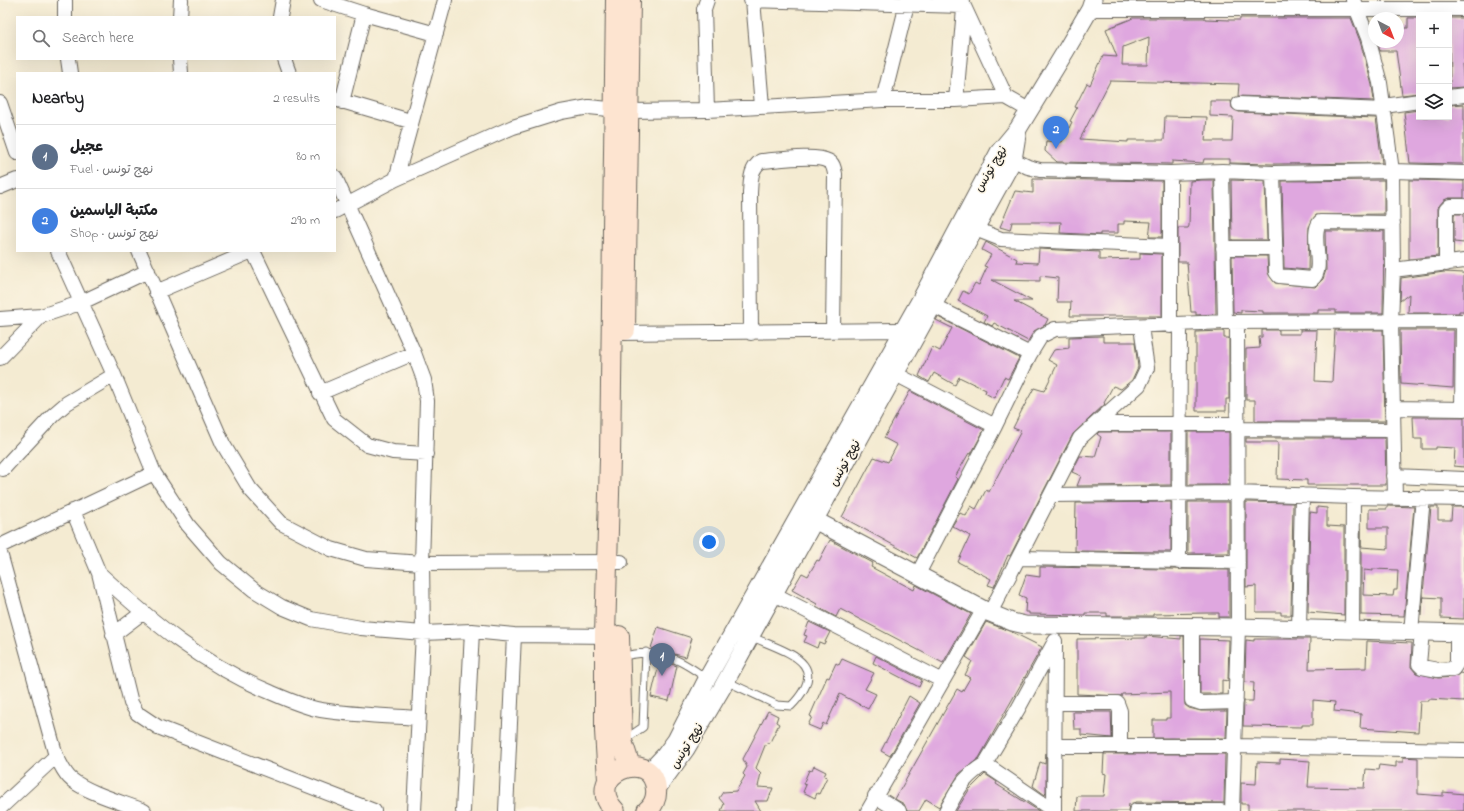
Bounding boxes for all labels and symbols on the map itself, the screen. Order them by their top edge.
north arrow [1368,12,1404,48]
pin: 2 [1043,116,1069,149]
street label: نهج تونس [970,142,1012,196]
street label: نهج تونس [824,436,866,490]
your location [699,532,719,552]
pin: 1 [649,643,675,676]
street label: نهج تونس [665,719,709,773]

